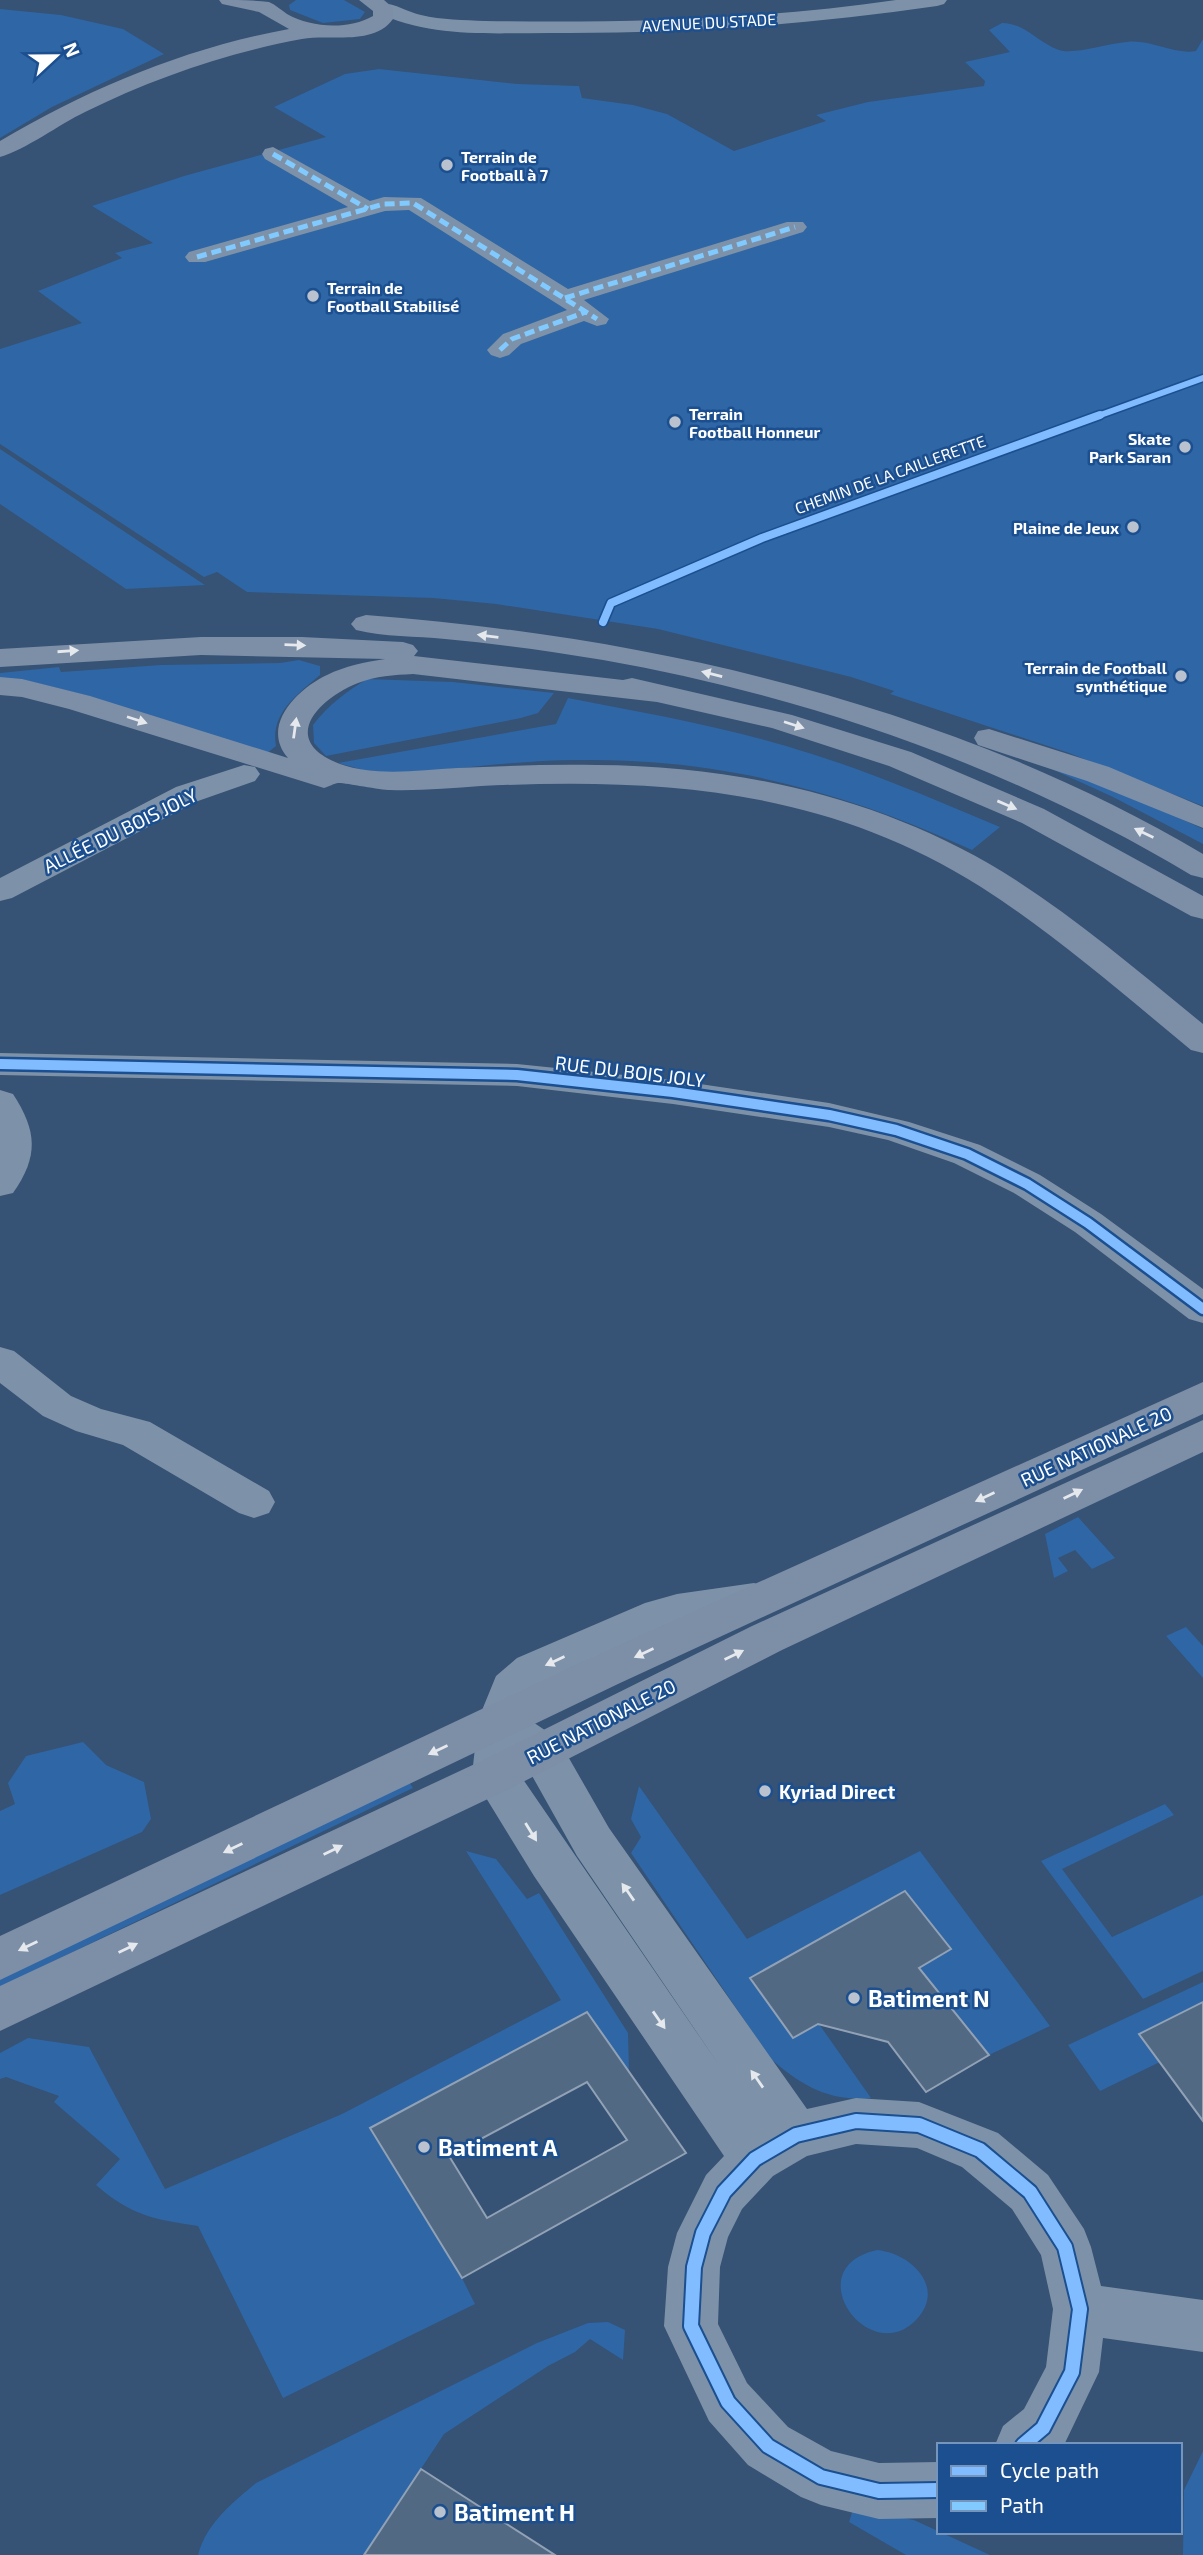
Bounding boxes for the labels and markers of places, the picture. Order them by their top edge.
place label: Terrain de Football à 7 [461,147,549,184]
marker: Terrain de Football à 7 [439,157,455,173]
place label: Terrain de Football Stabilisé [327,278,459,315]
marker: Terrain de Football Stabilisé [305,288,321,304]
place label: Terrain Football Honneur [689,404,821,441]
marker: Terrain Football Honneur [667,414,683,430]
place label: Skate Park Saran [1089,429,1171,466]
marker: Skate Park Saran [1177,439,1193,455]
place label: Plaine de Jeux [1013,518,1119,537]
marker: Plaine de Jeux [1125,519,1141,535]
place label: Terrain de Football synthétique [1025,658,1168,696]
marker: Terrain de Football synthétique [1173,668,1189,684]
place label: Kyriad Direct [779,1780,895,1804]
marker: Kyriad Direct [757,1783,773,1799]
place label: Batiment N [868,1984,990,2012]
marker: Batiment N [846,1990,862,2006]
place label: Batiment A [438,2133,558,2161]
marker: Batiment A [416,2139,432,2155]
place label: Batiment H [454,2498,575,2526]
marker: Batiment H [432,2504,448,2520]

